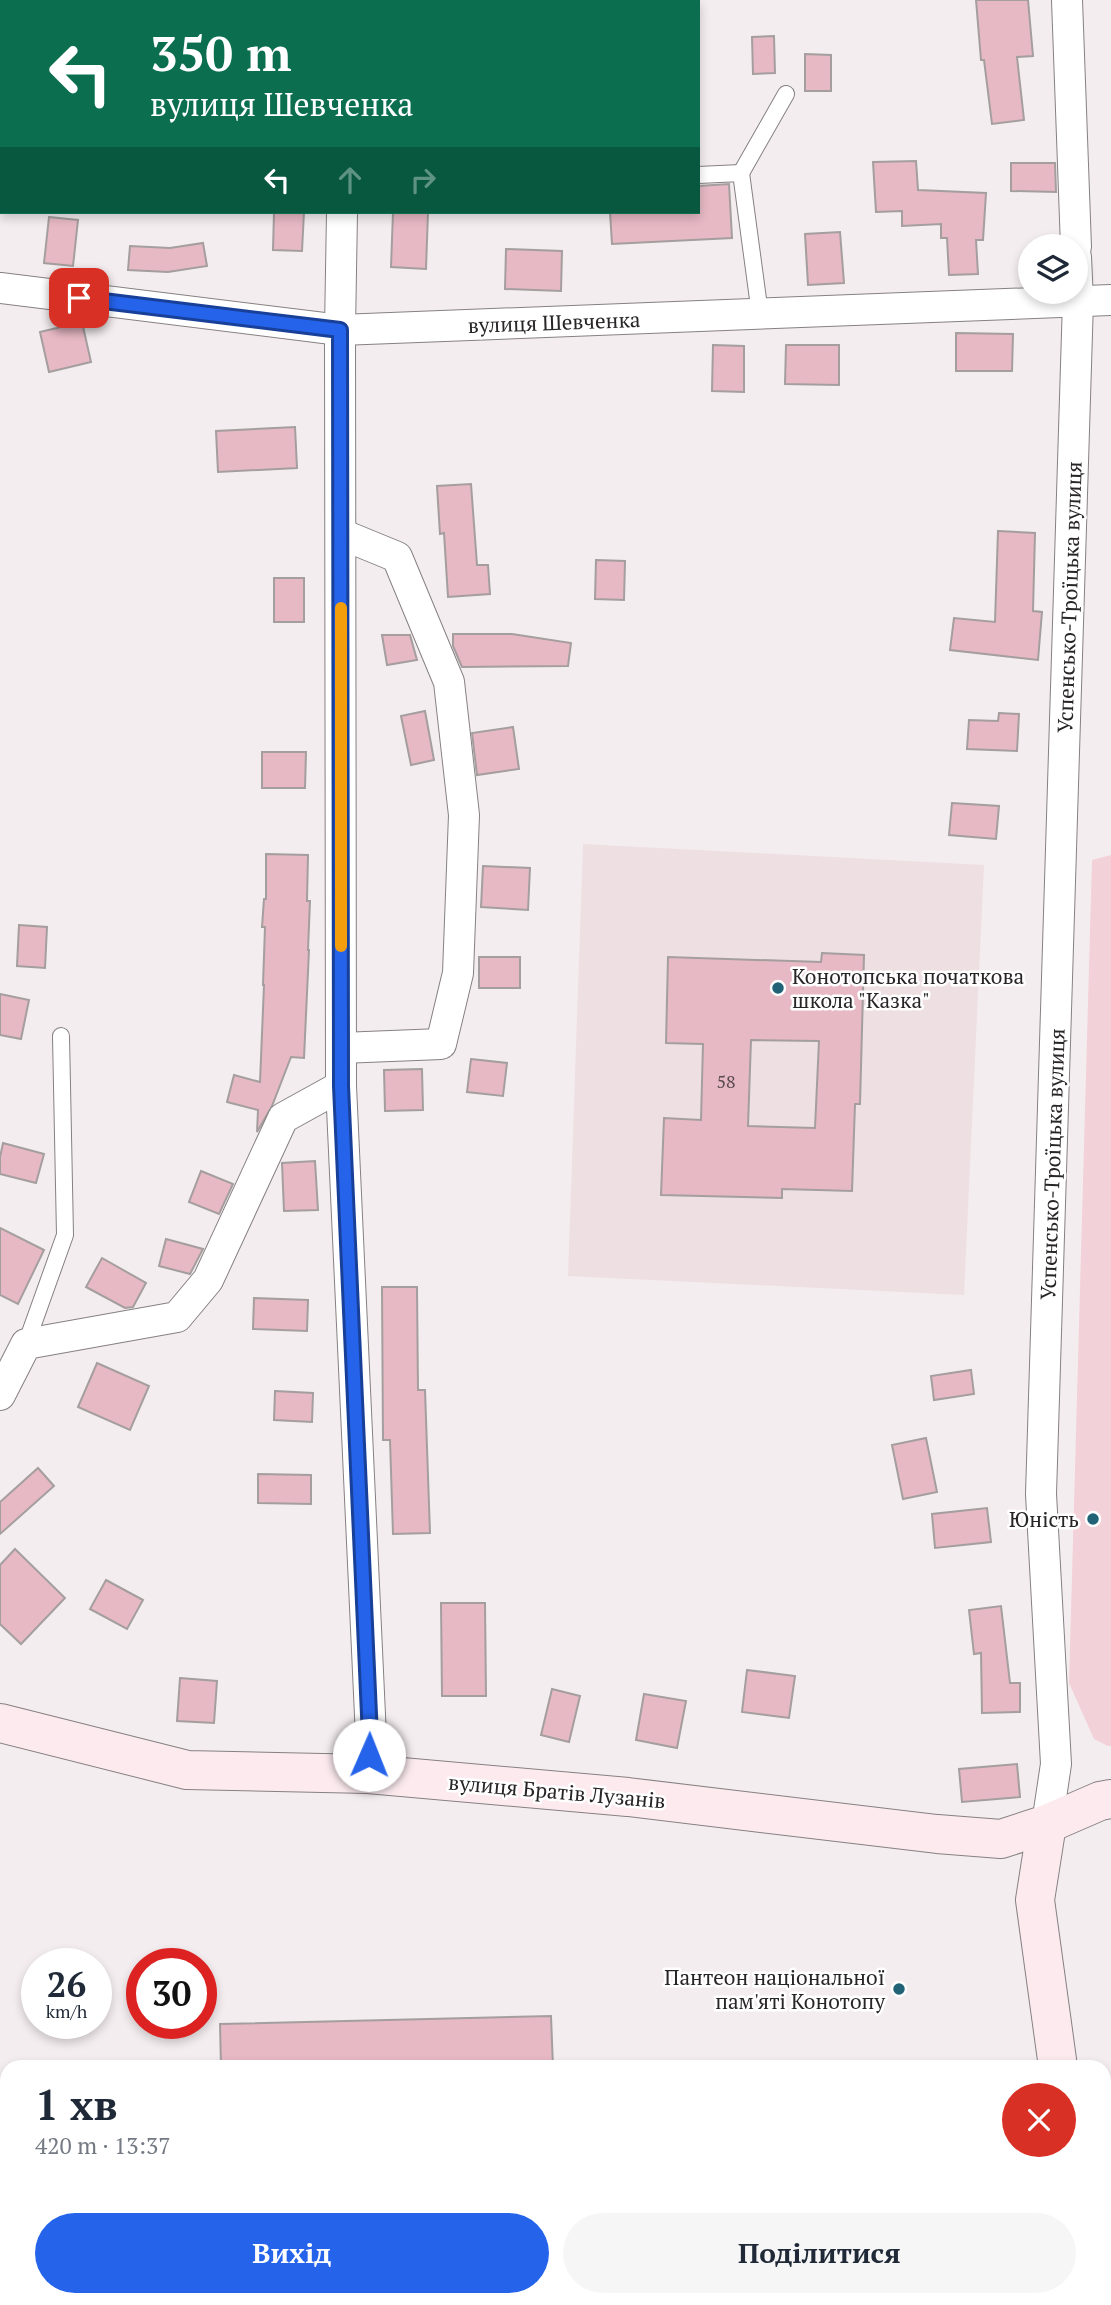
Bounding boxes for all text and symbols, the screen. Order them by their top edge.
text: 350 m [150,20,292,85]
icon: left [35,28,126,119]
text: вулиця Шевченка [150,83,413,125]
icon: left [258,161,296,199]
icon: ahead [331,161,369,199]
icon: right [404,161,442,199]
map controls [1018,234,1088,304]
button: layers [1018,234,1088,304]
pin [49,268,109,328]
icon: arrive [60,279,98,317]
street label: вулиця Шевченка [467,305,641,339]
street label: Успенсько-Троїцька вулиця [1050,461,1088,733]
place label: Конотопська початкова школа "Казка" [792,962,1025,1014]
marker: Конотопська початкова школа "Казка" [770,980,786,996]
street label: Успенсько-Троїцька вулиця [1033,1028,1071,1300]
house number: 58 [716,1069,736,1093]
place label: Юність [1009,1505,1079,1533]
marker: Юність [1085,1511,1101,1527]
position arrow [332,1718,406,1792]
street label: вулиця Братів Лузанів [447,1768,667,1814]
speed limit sign: 30 [126,1948,217,2039]
text: 26 [47,1961,86,2007]
place label: Пантеон національної пам'яті Конотопу [664,1963,885,2015]
marker: Пантеон національної пам'яті Конотопу [891,1981,907,1997]
text: km/h [46,1999,87,2023]
text: 1 хв [35,2076,118,2132]
button: close [1002,2083,1076,2157]
text: 420 m · 13:37 [35,2130,170,2161]
button: Вихід [35,2213,549,2293]
button: Поділитися [563,2213,1076,2293]

